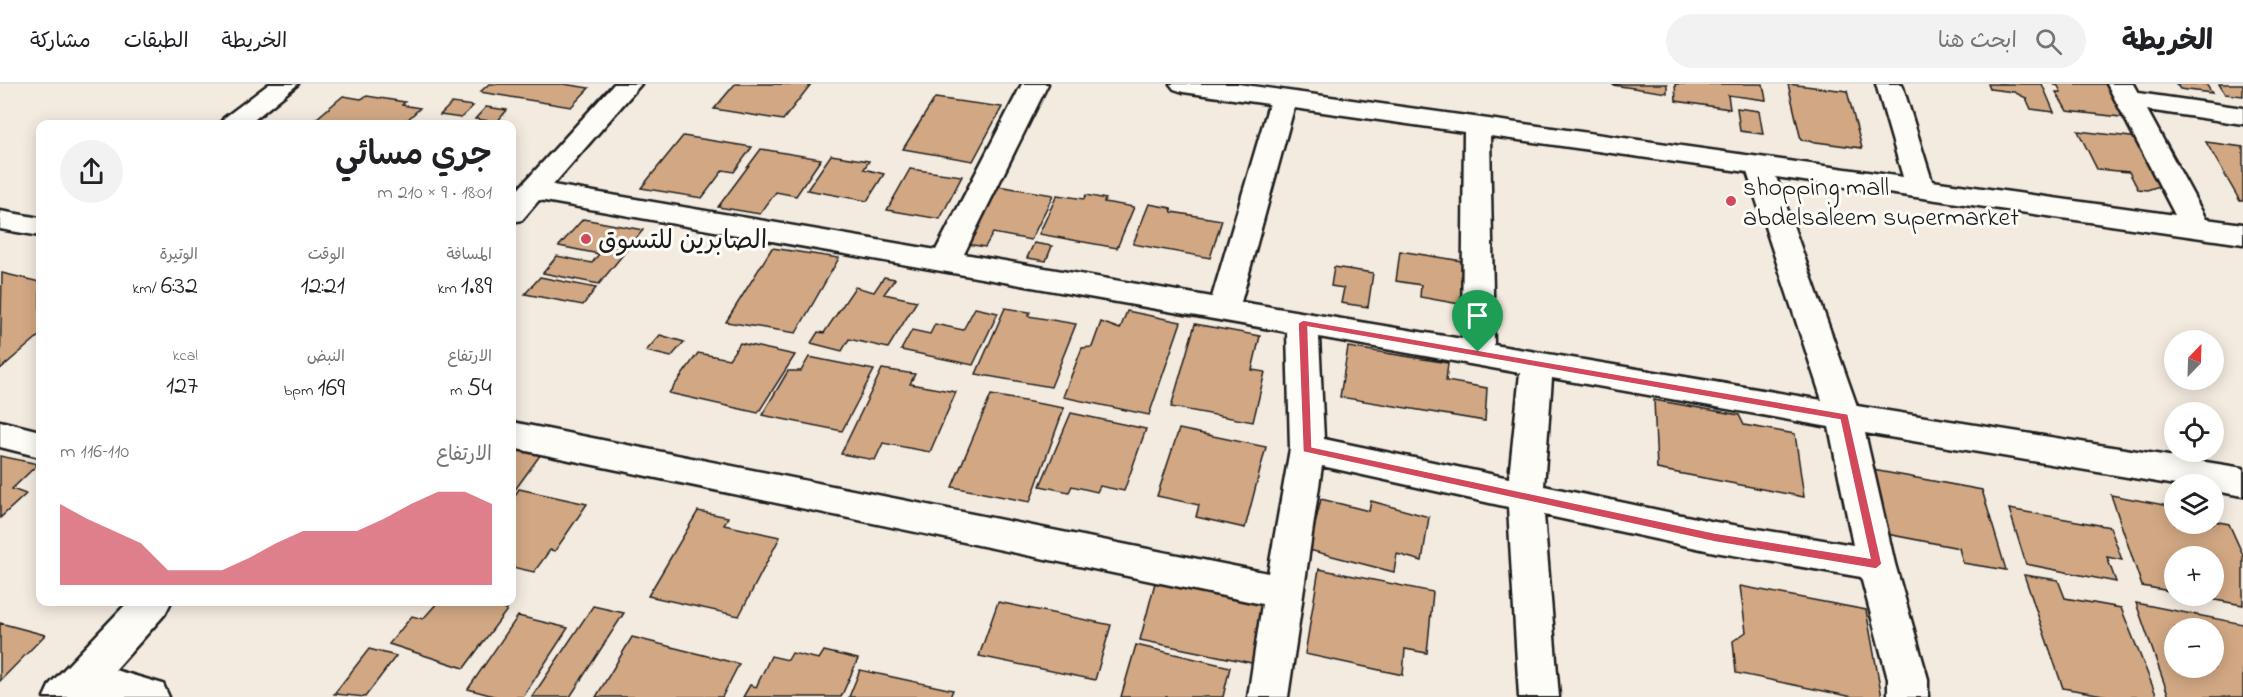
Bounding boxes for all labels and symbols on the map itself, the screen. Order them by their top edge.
place label: shopping mall abdelsaleem supermarket [1743,170,2019,238]
marker: shopping mall abdelsaleem supermarket [1724,194,1738,208]
place label: الصابرين للتسوق [598,223,767,261]
marker: الصابرين للتسوق [579,232,593,246]
pin [1452,290,1503,352]
north arrow [2164,330,2224,390]

